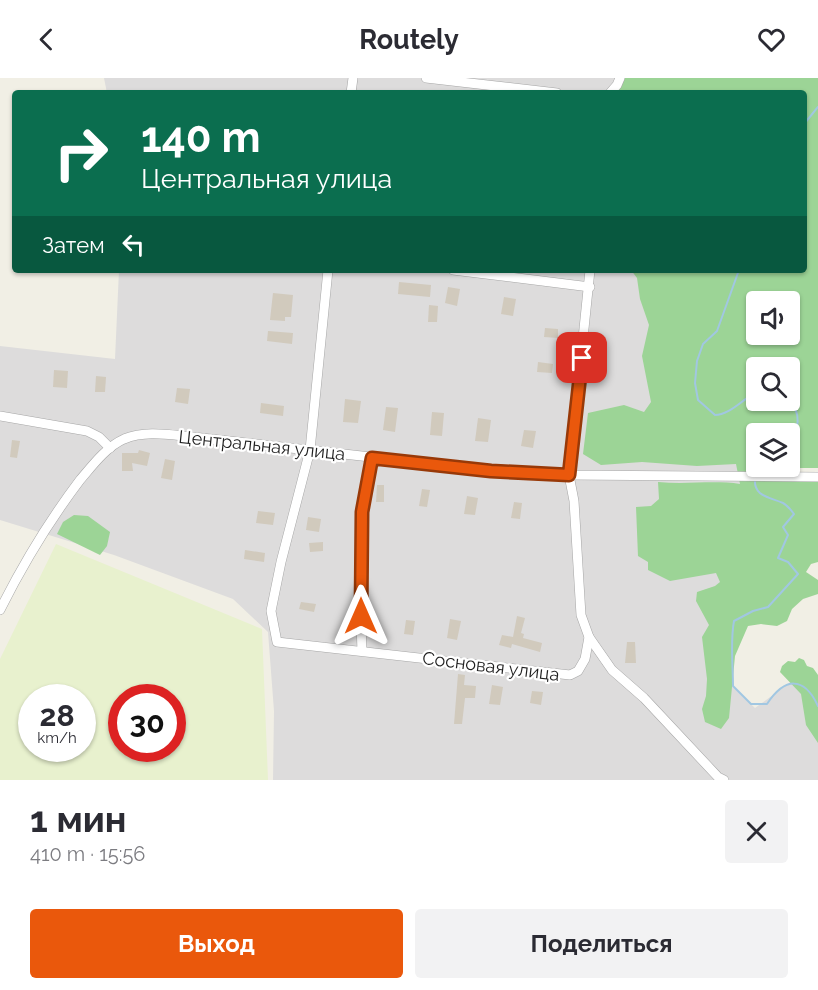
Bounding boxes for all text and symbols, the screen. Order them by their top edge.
icon: back [30,23,63,56]
icon: heart [755,23,788,56]
text: Routely [359,24,459,55]
text: 140 m [141,113,261,162]
icon: right [42,114,120,192]
text: Центральная улица [141,163,392,194]
icon: left [117,228,150,261]
text: Затем [42,232,105,258]
map controls [746,291,800,477]
button: sound [746,291,800,345]
pin [556,332,607,383]
icon: arrive [565,341,598,374]
button: search [746,357,800,411]
button: layers [746,423,800,477]
street label: Центральная улица [178,426,346,464]
position arrow [329,584,393,648]
street label: Сосновая улица [421,647,561,685]
speed limit sign: 30 [108,684,186,762]
text: 28 [39,698,75,733]
text: km/h [37,729,77,747]
text: 1 мин [30,798,126,840]
button: close [725,800,788,863]
text: 410 m · 15:56 [30,842,145,866]
button: Выход [30,909,403,978]
button: Поделиться [415,909,788,978]

